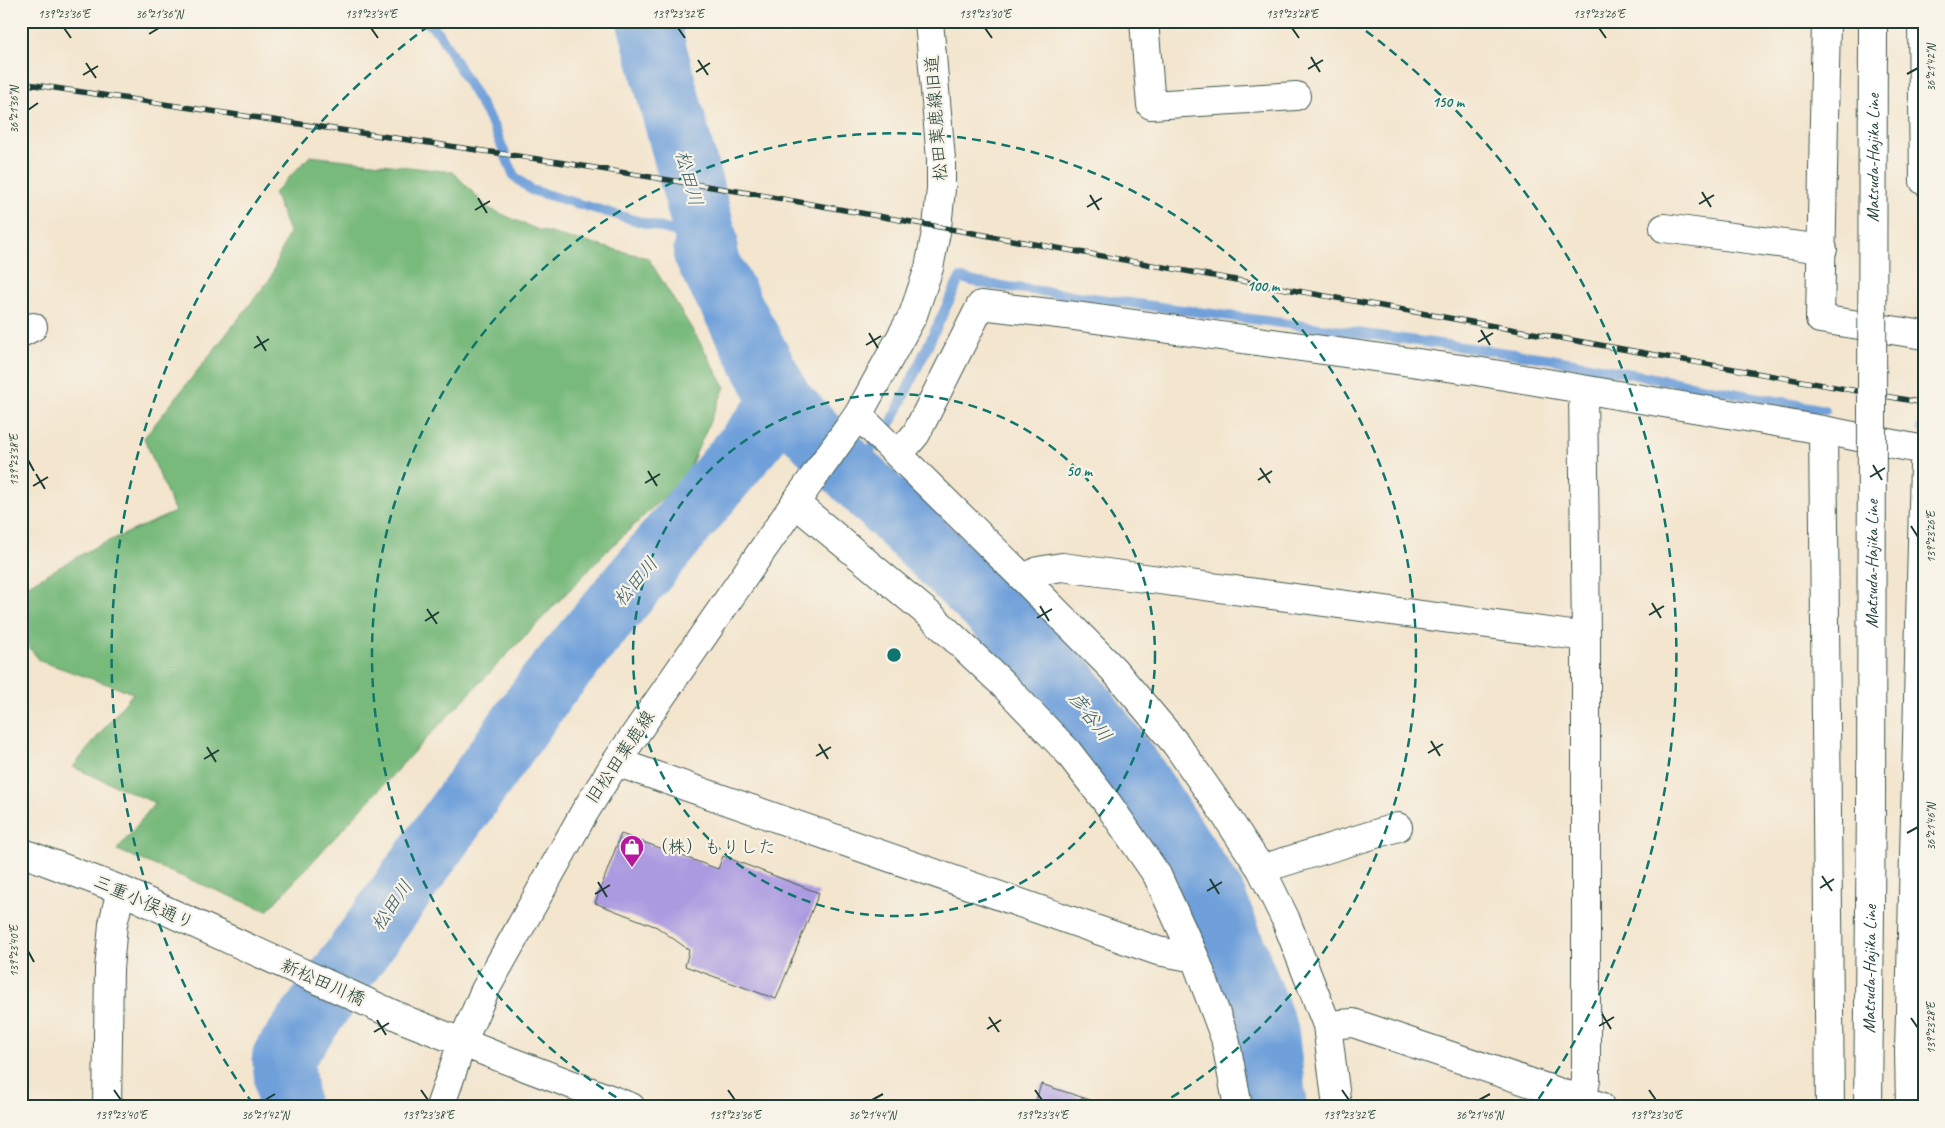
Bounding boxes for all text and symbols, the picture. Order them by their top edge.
text: 139°23'36"E [38,6,92,22]
text: 36°21'36"N [135,6,184,22]
text: 139°23'34"E [345,6,399,22]
text: 139°23'32"E [652,6,706,22]
text: 139°23'30"E [959,6,1013,22]
text: 139°23'28"E [1266,6,1320,22]
text: 139°23'26"E [1573,6,1627,22]
text: 36°21'42"N [1923,43,1939,92]
street label: 松田葉鹿線旧道 [921,54,951,182]
text: 36°21'36"N [6,85,22,134]
text: 150 m [1432,93,1466,112]
street label: Matsuda-Hajika Line [1861,93,1884,222]
water label: 松田川 [670,148,708,209]
text: 100 m [1247,277,1281,296]
text: 139°23'38"E [6,432,22,486]
text: 50 m [1066,462,1093,481]
street label: Matsuda-Hajika Line [1860,499,1883,628]
text: 139°23'26"E [1923,509,1939,563]
water label: 松田川 [608,552,663,611]
centre of rings [885,646,903,664]
water label: 彦谷川 [1063,687,1117,747]
street label: 旧松田葉鹿線 [581,706,659,808]
text: 36°21'46"N [1923,802,1939,851]
shop icon: （株）もりした [619,834,645,868]
place label: （株）もりした [650,836,776,858]
street label: 三重小俣通り [90,870,198,934]
water label: 松田川 [366,875,418,936]
street label: Matsuda-Hajika Line [1858,903,1881,1033]
text: 139°23'40"E [6,923,22,977]
street label: 新松田川橋 [277,954,369,1010]
text: 139°23'28"E [1923,1000,1939,1054]
text: 139°23'40"E [95,1107,149,1123]
text: 36°21'42"N [241,1107,290,1123]
text: 139°23'38"E [402,1107,456,1123]
text: 139°23'36"E [709,1107,763,1123]
text: 36°21'44"N [848,1107,897,1123]
text: 139°23'34"E [1016,1107,1070,1123]
text: 139°23'32"E [1323,1107,1377,1123]
text: 36°21'46"N [1455,1107,1504,1123]
text: 139°23'30"E [1630,1107,1684,1123]

